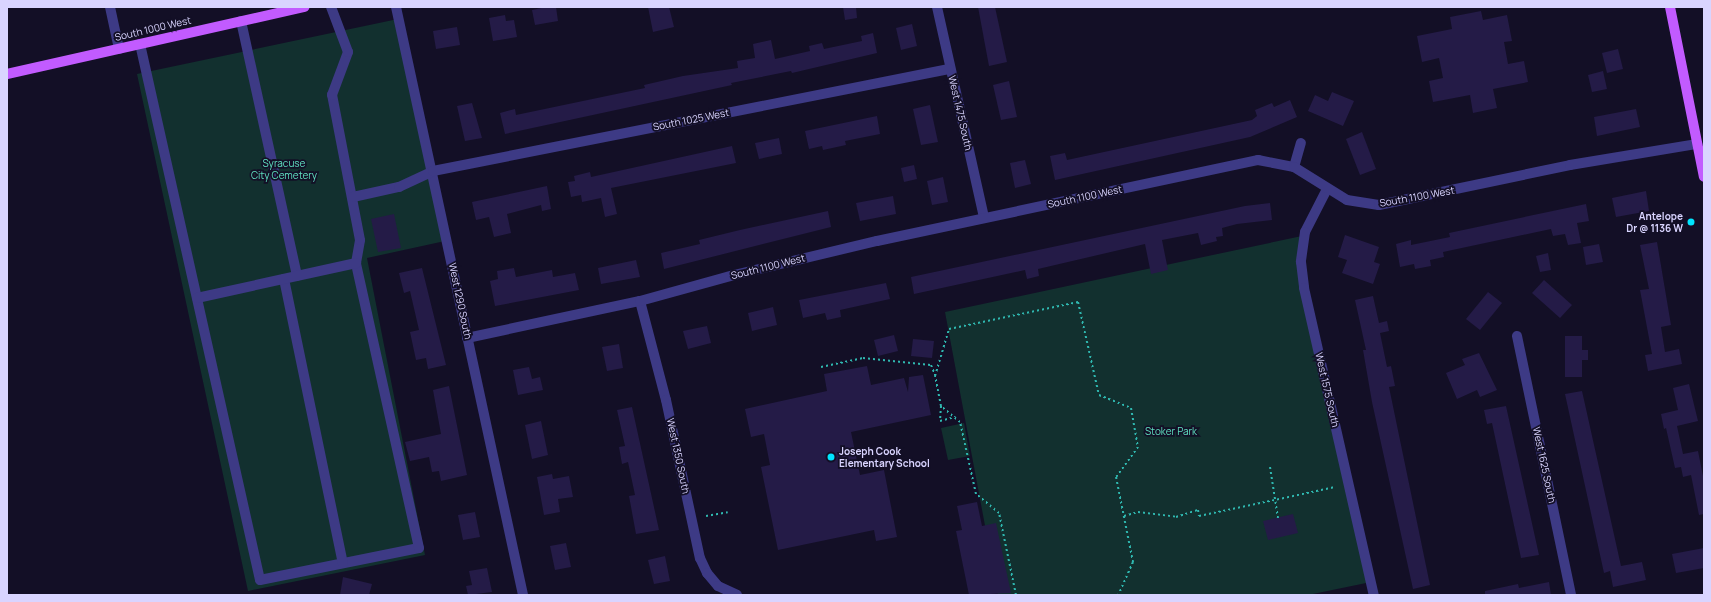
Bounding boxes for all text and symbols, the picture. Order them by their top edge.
street label: South 1000 West [114,14,192,44]
street label: West 1475 South [946,74,974,152]
street label: South 1025 West [652,107,730,133]
park label: Syracuse City Cemetery [251,157,317,180]
street label: South 1100 West [1047,183,1123,211]
street label: South 1100 West [1379,185,1455,209]
place label: Antelope Dr @ 1136 W [1626,210,1683,234]
marker: Antelope Dr @ 1136 W [1686,217,1696,227]
street label: South 1100 West [730,252,806,282]
street label: West 1290 South [446,262,474,340]
street label: West 1575 South [1313,351,1341,429]
street label: West 1350 South [664,417,692,495]
park label: Stoker Park [1145,426,1197,438]
street label: West 1625 South [1530,426,1558,504]
place label: Joseph Cook Elementary School [839,445,930,468]
marker: Joseph Cook Elementary School [826,452,836,462]

